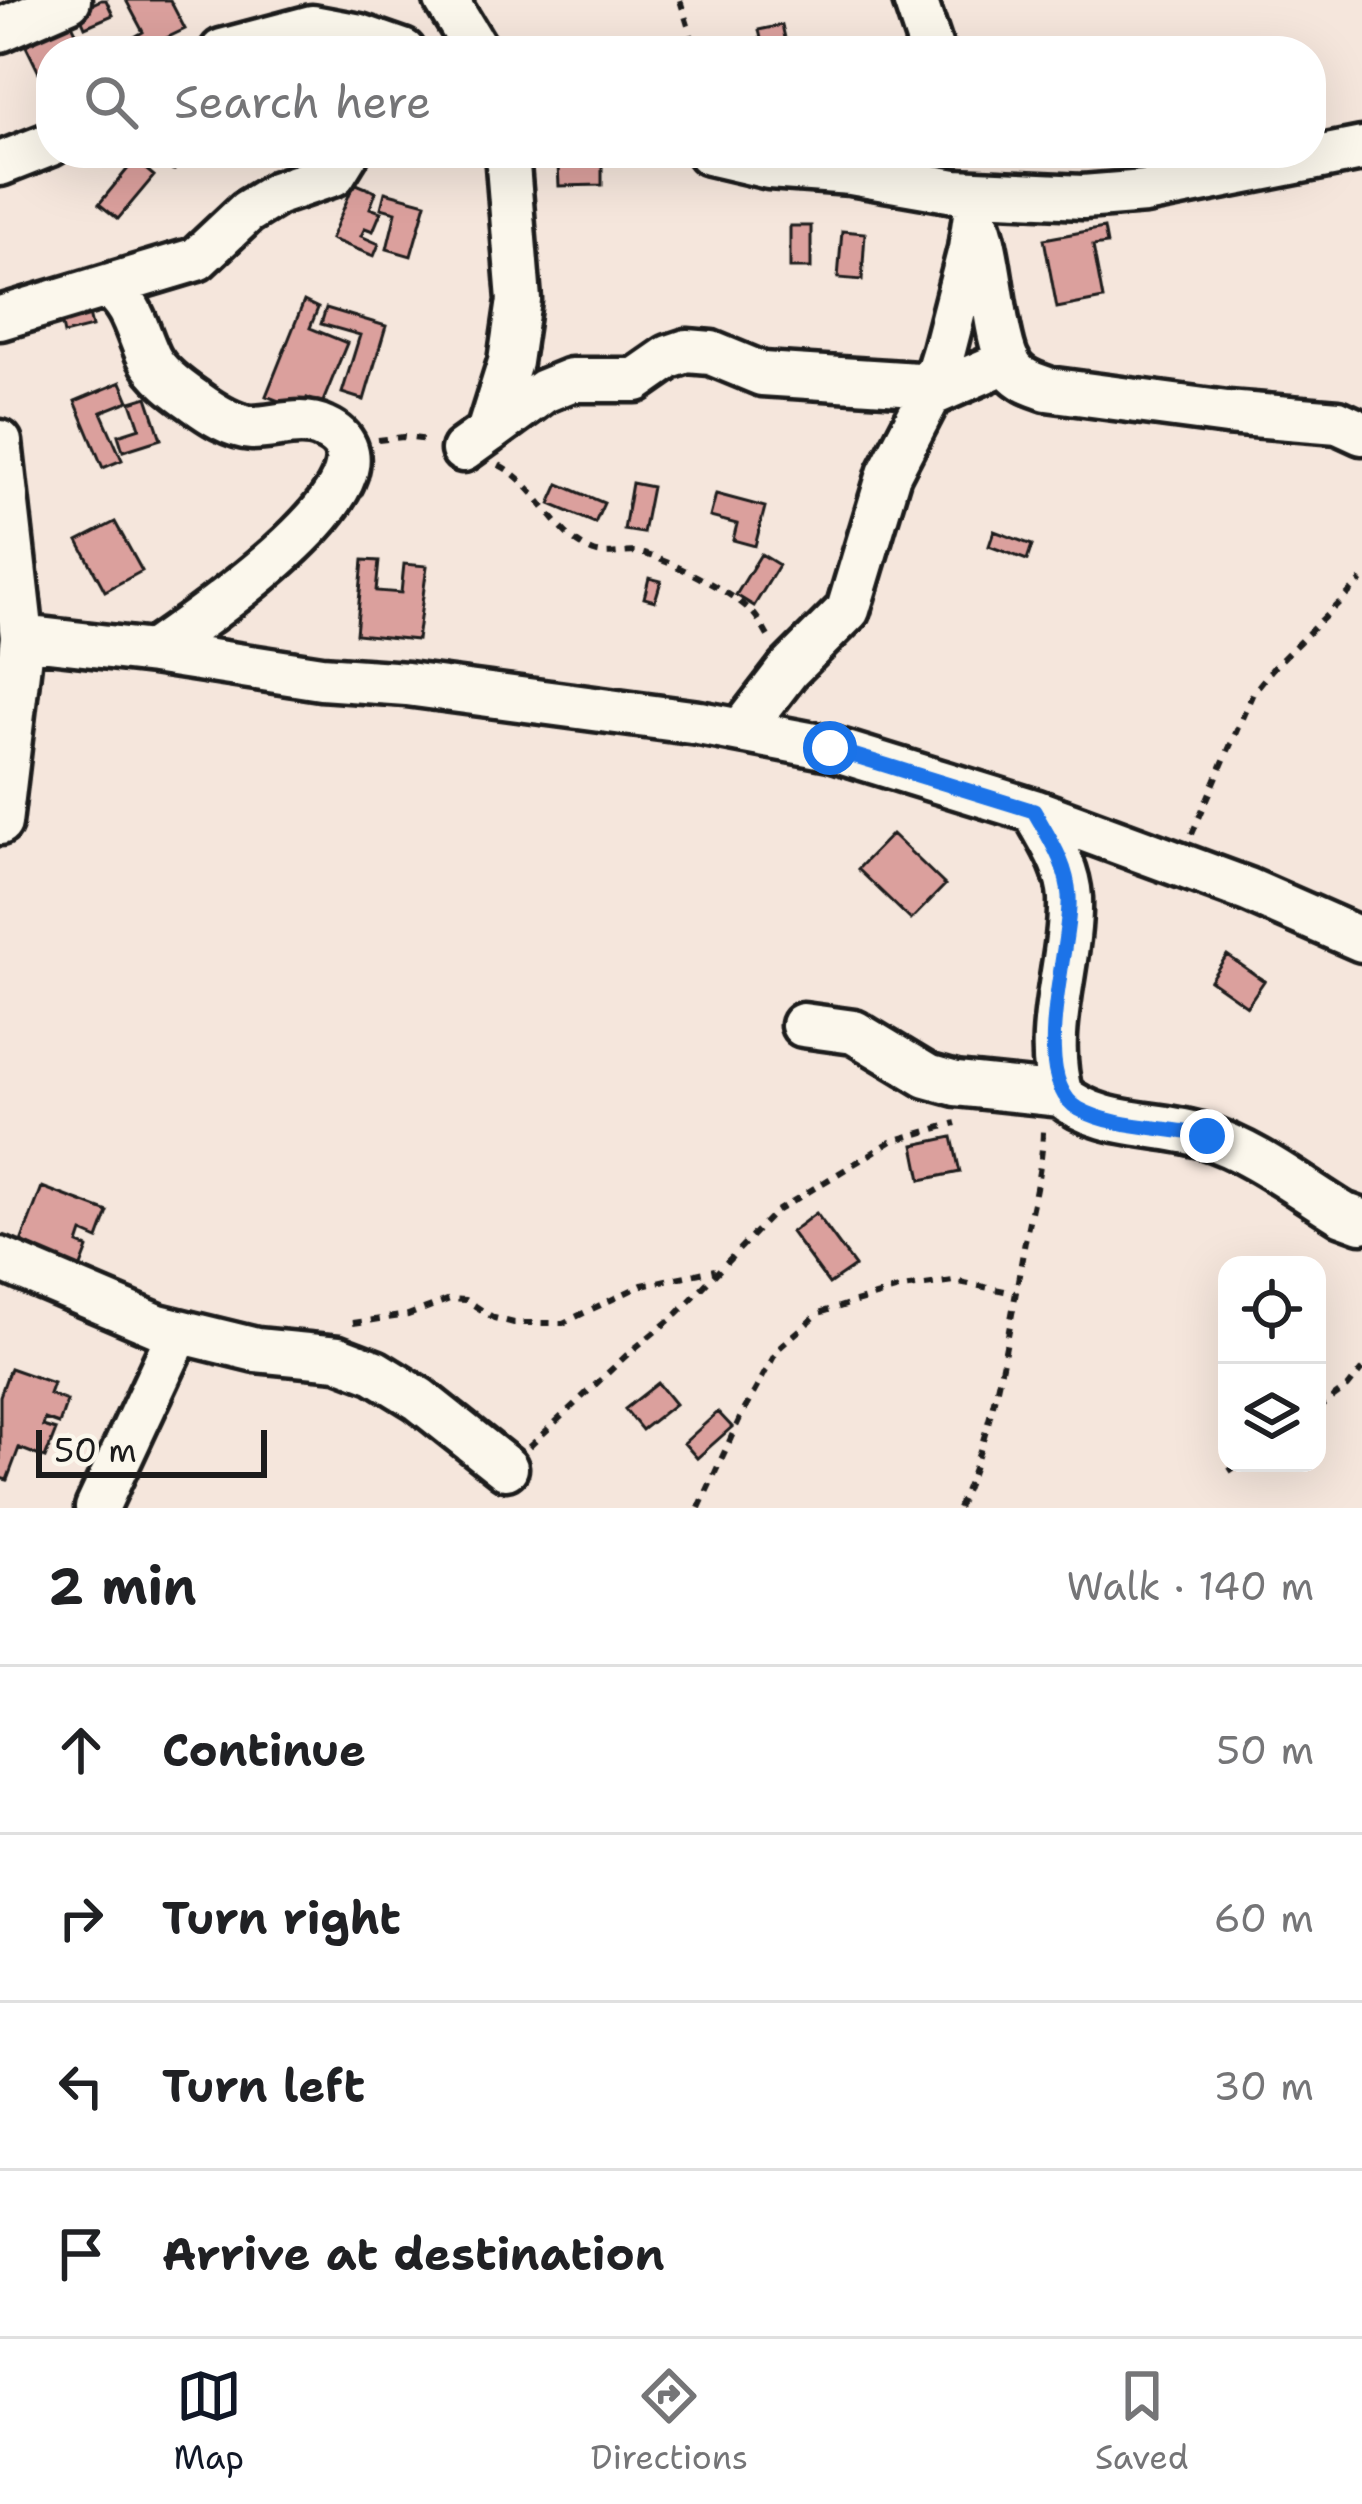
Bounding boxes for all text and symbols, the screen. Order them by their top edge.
search box [36,36,1326,168]
icon: search [78,69,144,135]
text: Search here [174,72,431,132]
route start [803,721,857,775]
route end [1180,1109,1234,1163]
map controls [1218,1256,1326,1472]
button: locate [1218,1256,1326,1364]
button: layers [1218,1364,1326,1472]
scale bar [36,1424,267,1477]
text: 50 m [54,1428,137,1473]
text: 2 min [48,1552,197,1620]
text: Walk · 140 m [1066,1560,1314,1612]
icon: ahead [48,1717,114,1783]
text: Continue [162,1720,366,1780]
text: 50 m [1216,1724,1314,1776]
icon: right [48,1885,114,1951]
text: Turn right [162,1888,401,1948]
text: 60 m [1214,1892,1314,1944]
icon: left [48,2053,114,2119]
text: Turn left [162,2056,365,2116]
text: 30 m [1213,2060,1314,2112]
icon: arrive [48,2221,114,2287]
text: Arrive at destination [162,2224,665,2284]
tab: Map [173,2363,244,2480]
tab: Directions [591,2363,748,2480]
tab: Saved [1095,2363,1189,2480]

